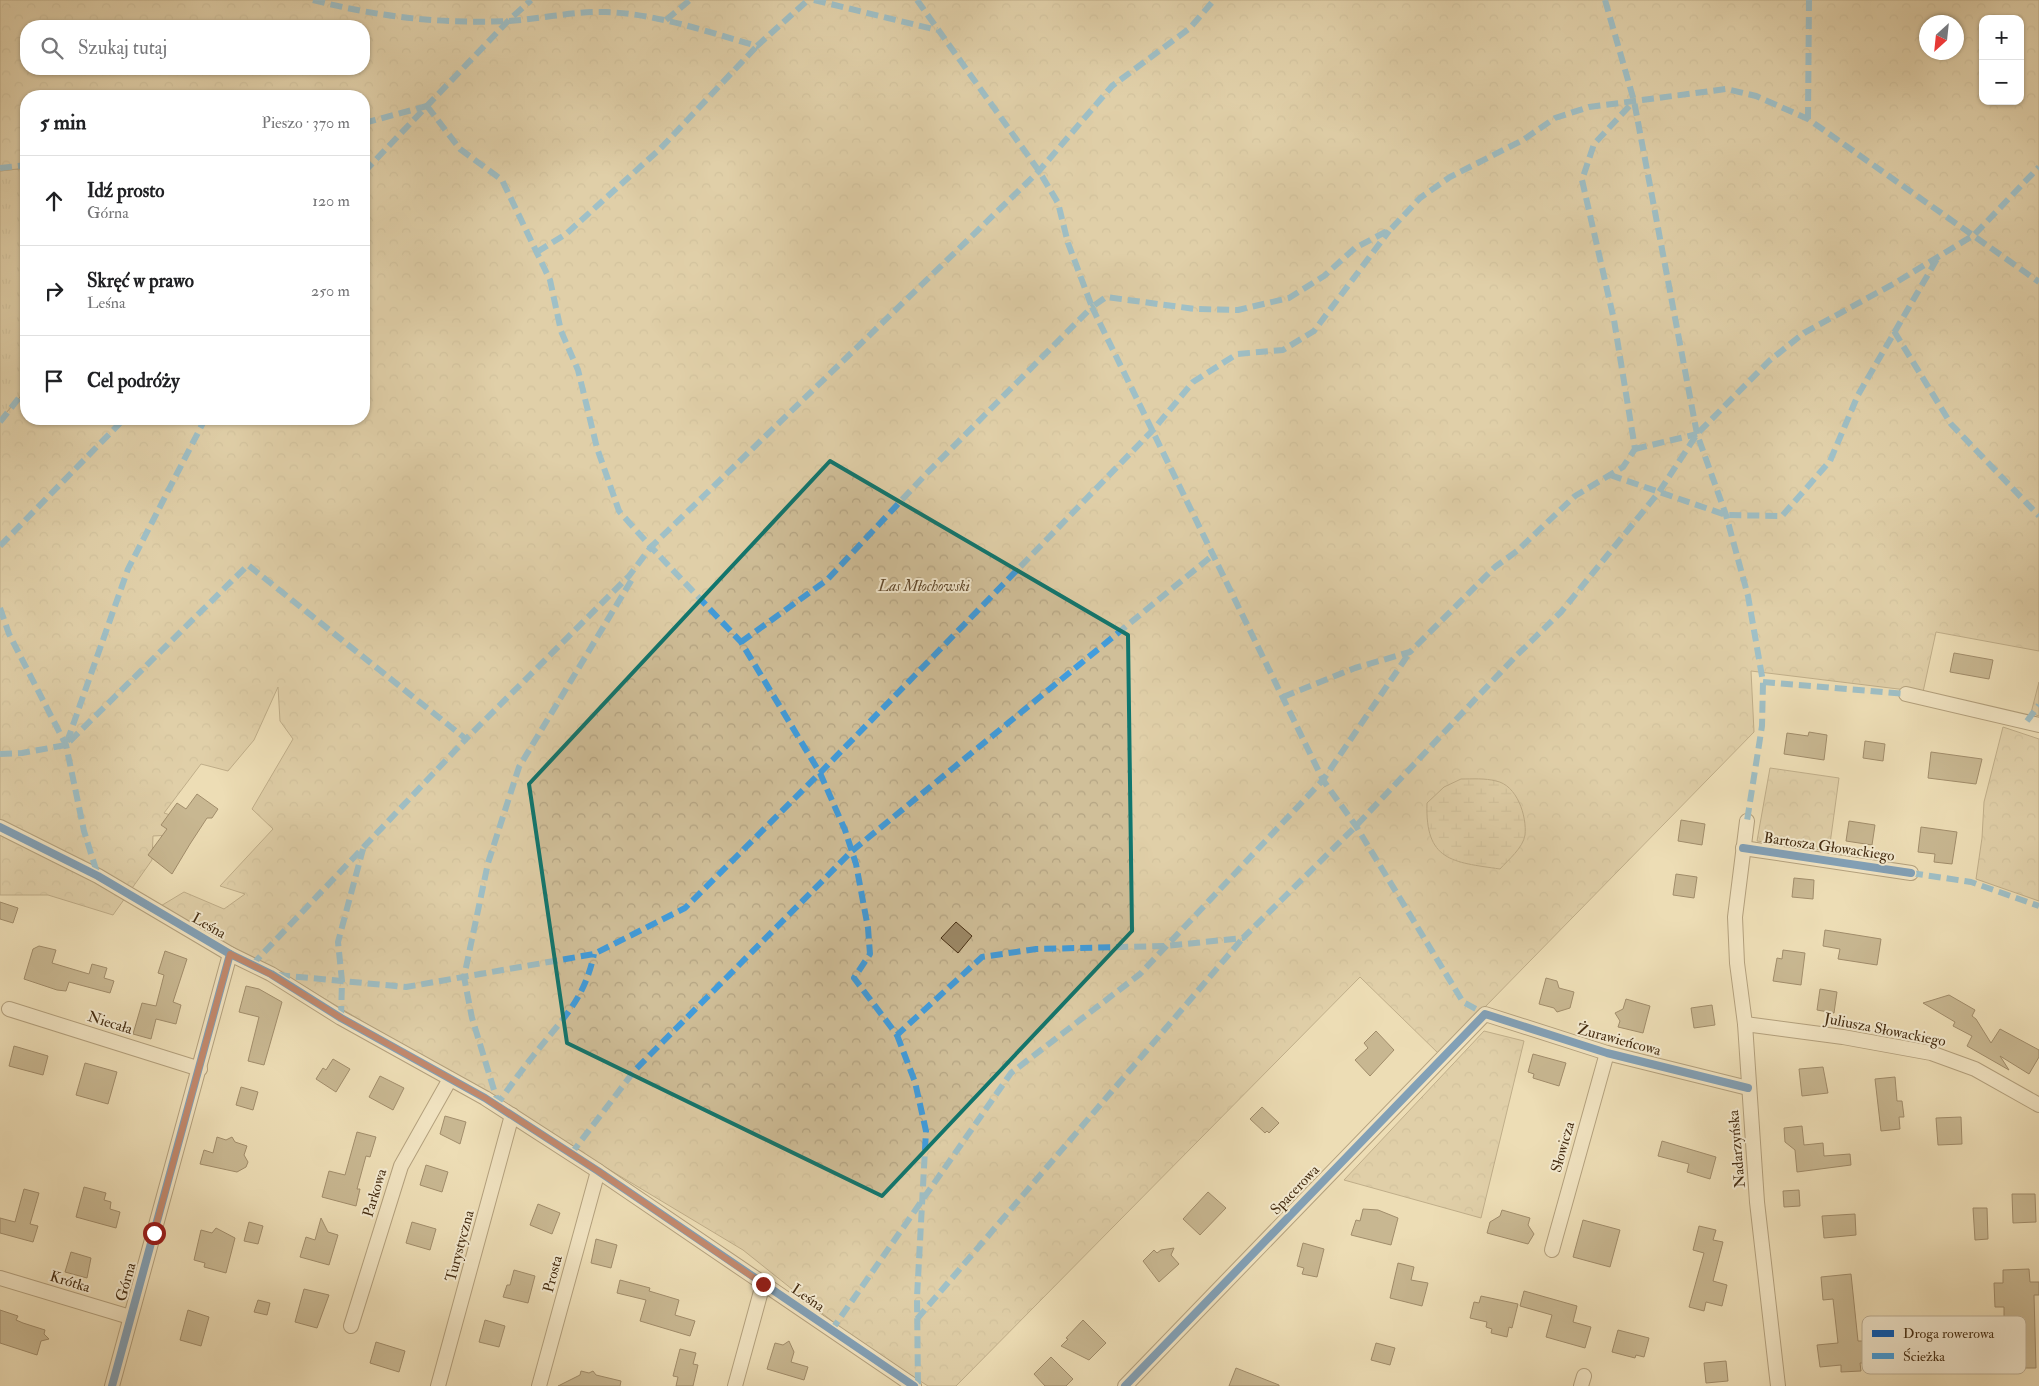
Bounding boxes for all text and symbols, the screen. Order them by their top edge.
north arrow [1919,15,1964,60]
map controls [1979,15,2024,105]
button: + [1979,15,2024,60]
search box [20,20,370,75]
icon: search [38,34,66,62]
text: Szukaj tutaj [78,36,167,60]
button: − [1979,60,2024,105]
text: 5 min [40,109,86,136]
text: Pieszo · 370 m [262,113,350,133]
text: Idź prosto [87,179,164,203]
icon: ahead [40,187,68,215]
text: 120 m [312,191,350,211]
text: Górna [87,203,129,223]
text: Skręć w prawo [87,269,194,293]
icon: right [40,277,68,305]
text: 250 m [311,281,350,301]
text: Leśna [87,293,126,313]
icon: arrive [40,367,68,395]
text: Cel podróży [87,369,180,393]
park label: Las Młochowski [877,577,970,596]
street label: Bartosza Głowackiego [1762,828,1896,866]
street label: Leśna [189,909,230,944]
street label: Niecała [85,1007,135,1039]
street label: Juliusza Słowackiego [1821,1009,1947,1052]
street label: Żurawieńcowa [1575,1018,1664,1061]
street label: Nadarzyńska [1724,1108,1750,1189]
street label: Słowicza [1547,1119,1580,1175]
street label: Spacerowa [1266,1160,1325,1220]
street label: Parkowa [359,1166,392,1219]
street label: Turystyczna [441,1207,479,1284]
route start [143,1222,166,1245]
street label: Prosta [539,1253,567,1295]
street label: Górna [111,1260,141,1304]
street label: Krótka [47,1267,93,1297]
route end [752,1273,775,1296]
street label: Leśna [788,1280,829,1317]
legend [1862,1316,2026,1374]
text: Droga rowerowa [1903,1325,1995,1342]
text: Ścieżka [1903,1348,1945,1365]

